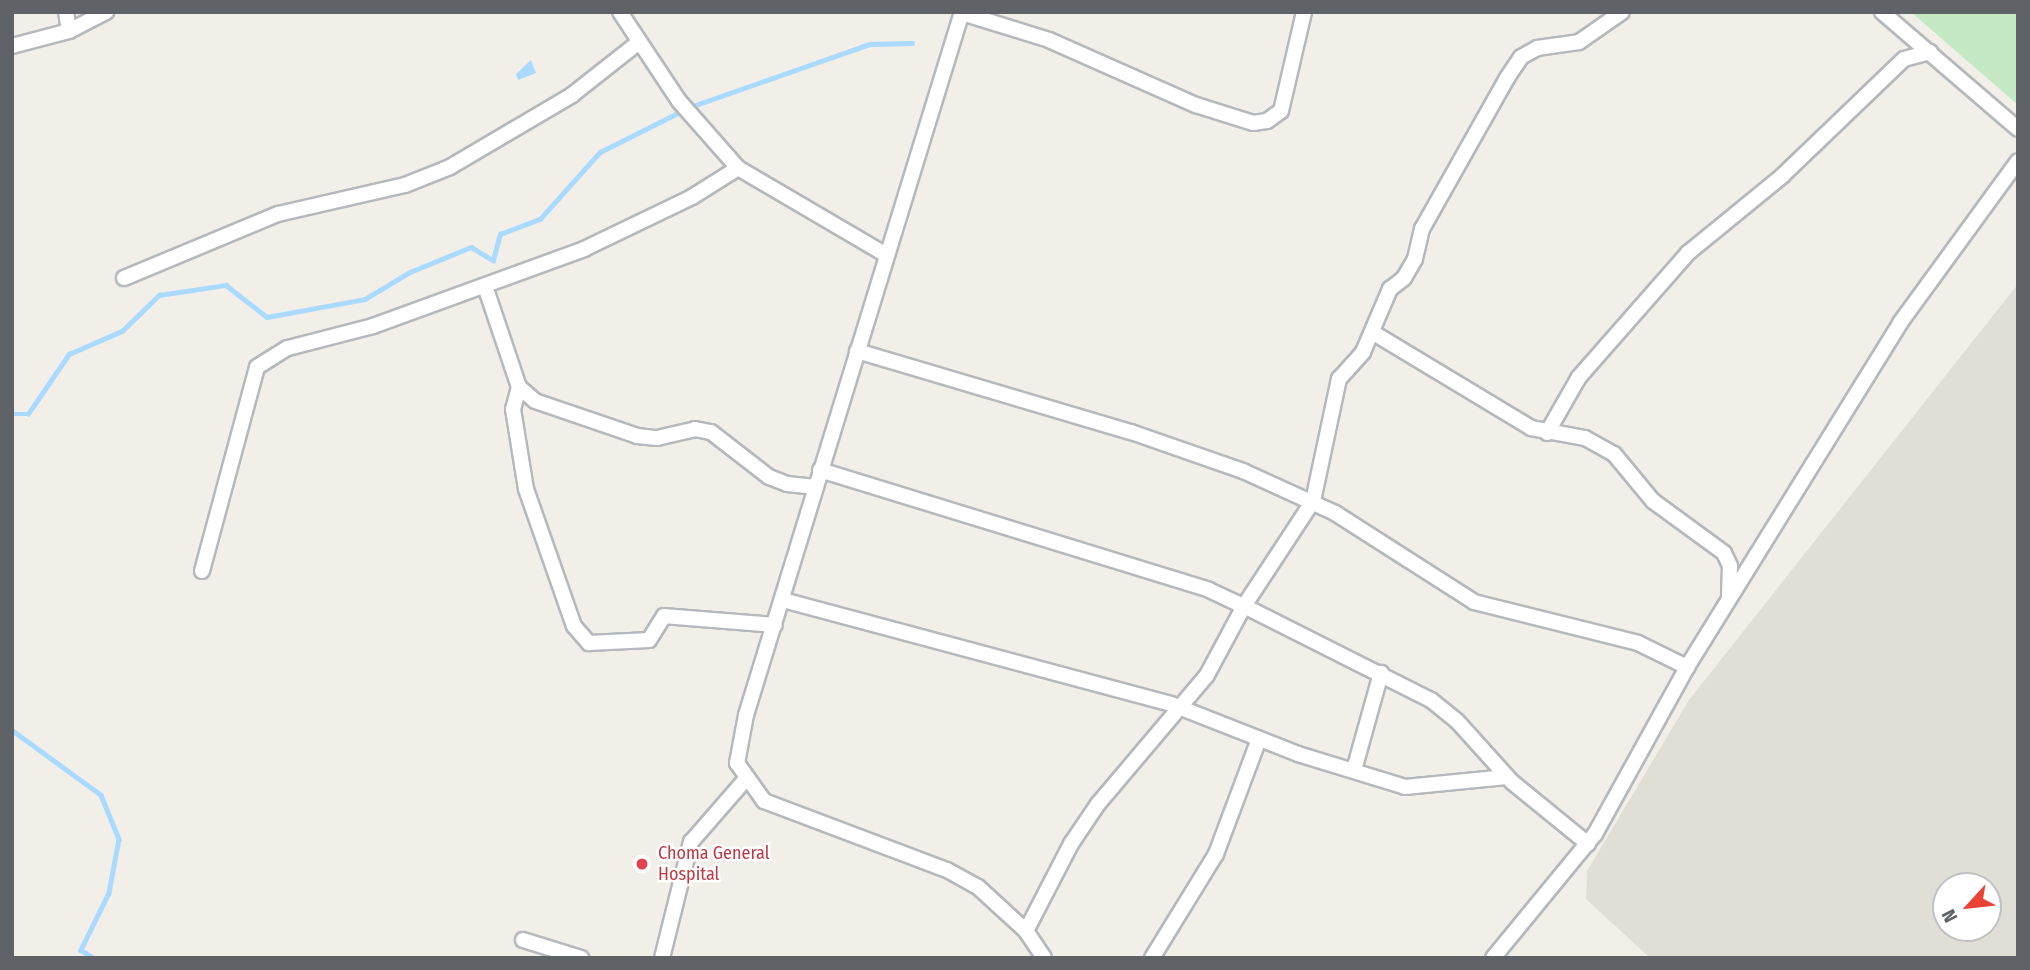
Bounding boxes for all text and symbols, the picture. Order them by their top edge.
place label: Choma General Hospital [658,843,770,886]
marker: Choma General Hospital [632,854,652,874]
north arrow [1932,872,2002,942]
text: N [1937,906,1962,926]

